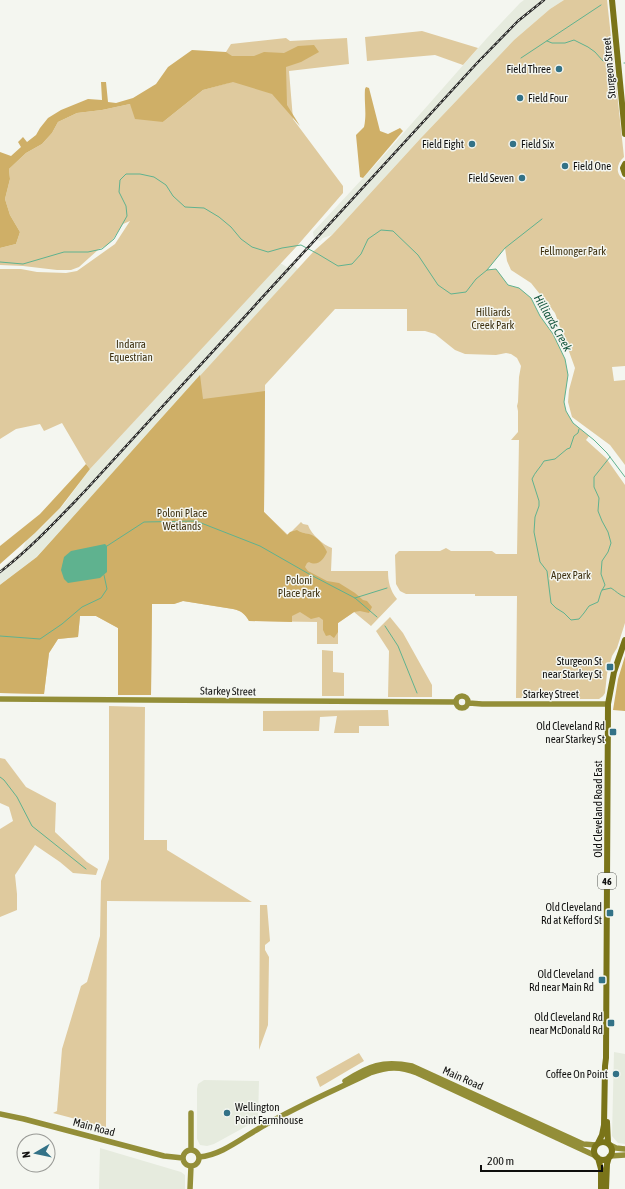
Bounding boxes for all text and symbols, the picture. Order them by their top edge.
street label: Sturgeon Street [600,37,618,99]
place label: Field Three [506,63,551,75]
marker: Field Three [554,64,564,74]
place label: Field Four [528,92,568,104]
marker: Field Four [515,93,525,103]
place label: Field Eight [422,138,464,150]
place label: Field Six [521,138,555,150]
marker: Field Eight [467,139,477,149]
marker: Field Six [508,139,518,149]
place label: Field One [573,160,611,172]
marker: Field One [560,161,570,171]
place label: Field Seven [468,172,514,184]
marker: Field Seven [517,173,527,183]
park label: Fellmonger Park [540,245,606,257]
water label: Hilliards Creek [531,292,575,355]
park label: Hilliards Creek Park [472,306,515,331]
park label: Indarra Equestrian [109,338,153,363]
park label: Poloni Place Wetlands [157,507,207,532]
park label: Apex Park [551,569,591,581]
park label: Poloni Place Park [278,574,320,599]
place label: Sturgeon St near Starkey St [542,655,602,680]
marker: Sturgeon St near Starkey St [605,662,615,672]
street label: Starkey Street [200,685,256,697]
street label: Starkey Street [523,688,579,700]
place label: Old Cleveland Rd near Starkey St [536,720,605,745]
marker: Old Cleveland Rd near Starkey St [608,727,618,737]
street label: Old Cleveland Road East [592,760,604,858]
road number: 46 [598,873,616,889]
place label: Old Cleveland Rd at Kefford St [541,901,602,926]
marker: Old Cleveland Rd at Kefford St [605,908,615,918]
place label: Old Cleveland Rd near Main Rd [529,968,594,993]
marker: Old Cleveland Rd near Main Rd [597,975,607,985]
place label: Old Cleveland Rd near McDonald Rd [529,1011,603,1036]
marker: Old Cleveland Rd near McDonald Rd [606,1018,616,1028]
street label: Main Road [441,1064,485,1092]
place label: Coffee On Point [546,1068,608,1080]
marker: Coffee On Point [611,1069,621,1079]
place label: Wellington Point Farmhouse [235,1101,303,1126]
marker: Wellington Point Farmhouse [222,1108,232,1118]
street label: Main Road [72,1116,116,1138]
north arrow [16,1133,56,1173]
scale bar [481,1147,602,1173]
text: N [20,1150,33,1159]
text: 200 m [487,1154,514,1168]

